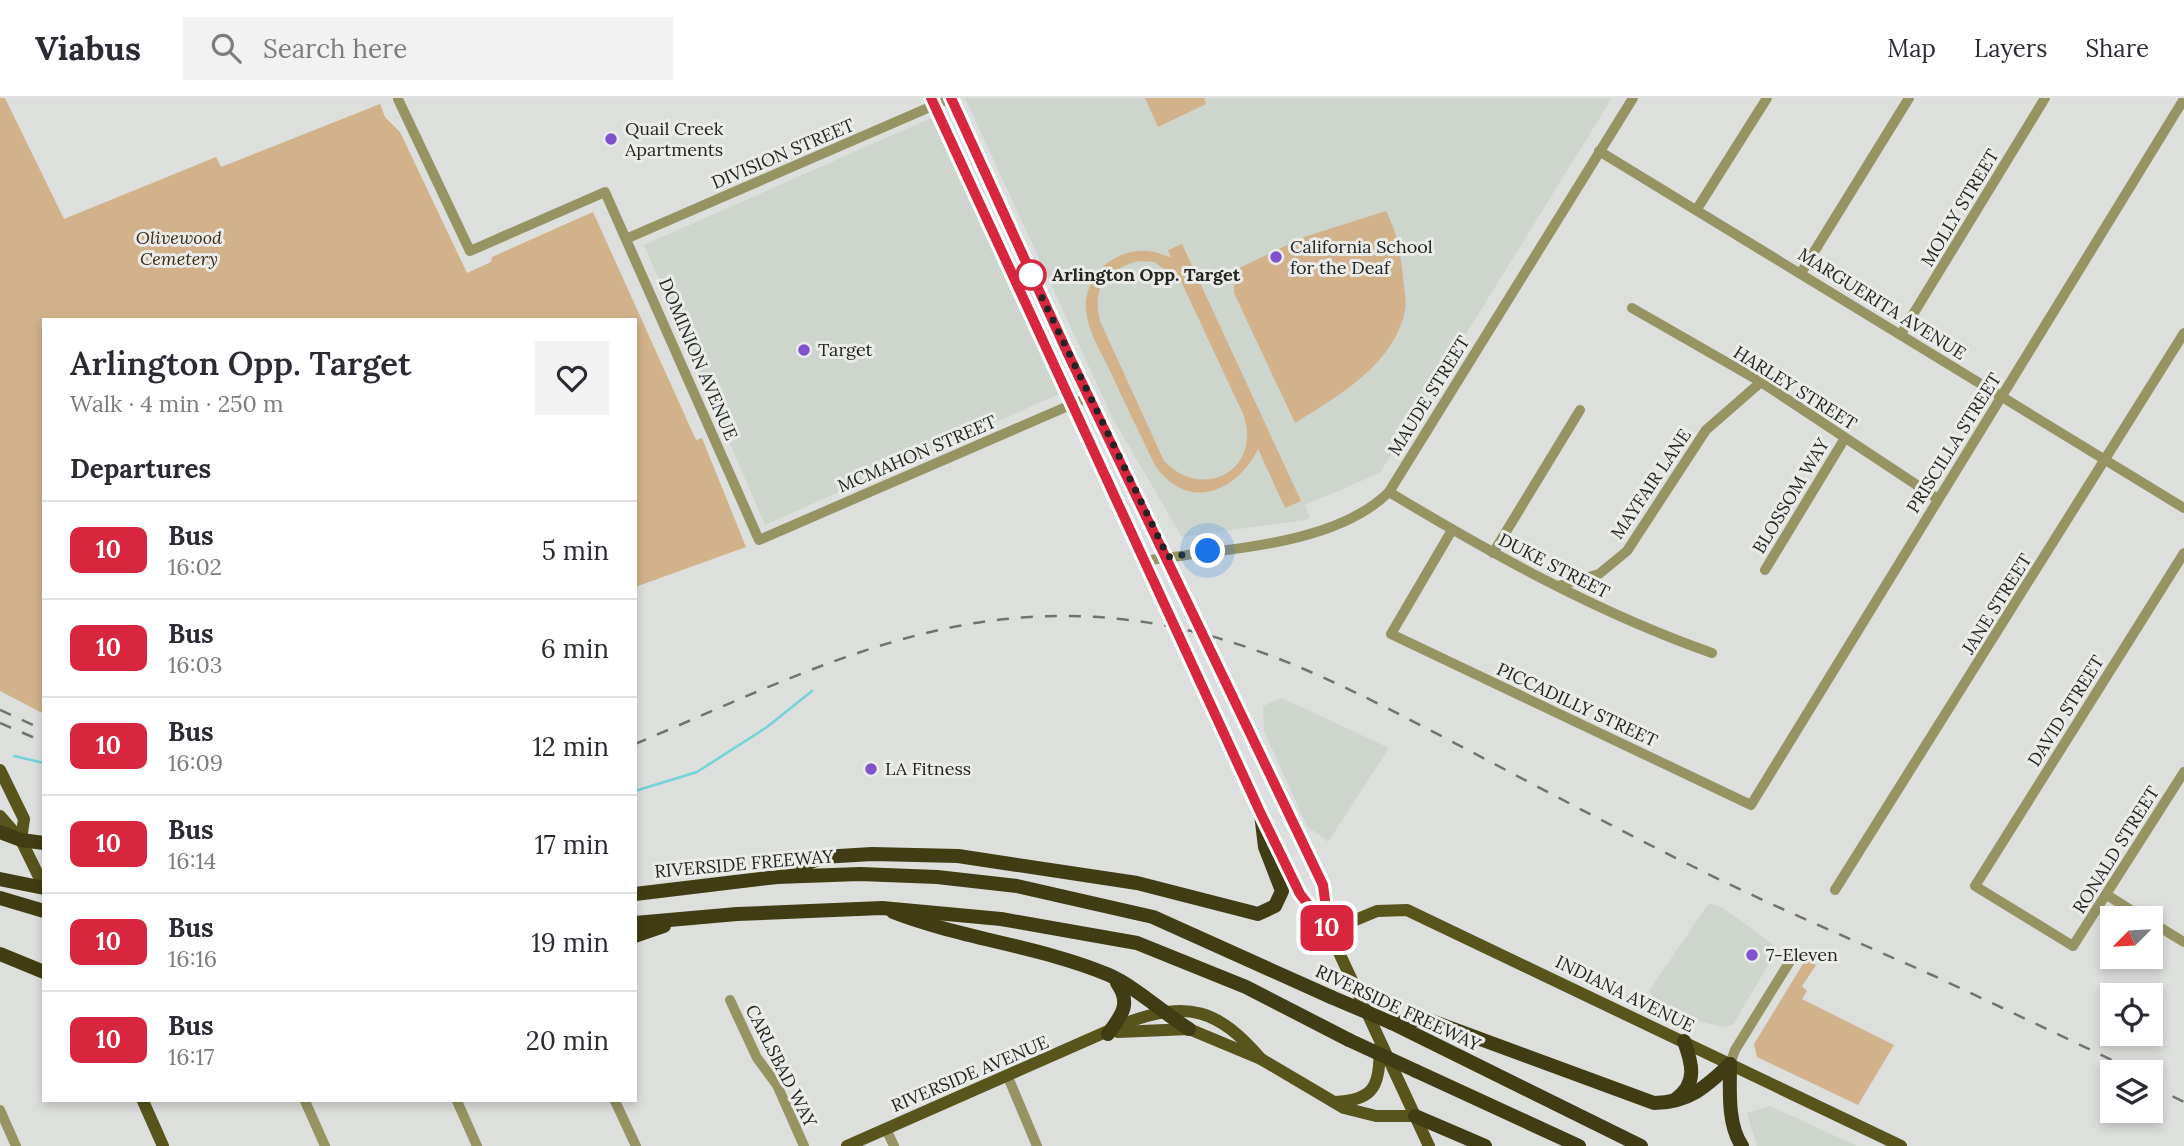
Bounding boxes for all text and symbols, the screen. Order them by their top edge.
search box [183,17,673,80]
text: Viabus [35,27,141,69]
icon: search [207,29,245,67]
text: Search here [263,32,407,65]
text: Map [1887,33,1936,64]
text: Layers [1974,33,2047,64]
text: Share [2085,33,2149,64]
street label: DIVISION STREET [708,113,858,194]
place label: Quail Creek Apartments [624,117,724,161]
marker: Quail Creek Apartments [603,131,619,147]
street label: MOLLY STREET [1915,144,2004,271]
park label: Olivewood Cemetery [136,226,222,270]
place label: California School for the Deaf [1290,235,1433,279]
street label: MARGUERITA AVENUE [1794,242,1971,365]
marker: California School for the Deaf [1268,249,1284,265]
marker: Arlington Opp. Target [1016,260,1046,290]
place label: Arlington Opp. Target [1052,263,1241,286]
street label: DOMINION AVENUE [654,274,743,444]
street label: MAUDE STREET [1382,331,1475,460]
place label: Target [818,338,873,361]
street label: HARLEY STREET [1729,340,1862,435]
button: heart [535,341,609,415]
text: Arlington Opp. Target [70,342,411,384]
marker: Target [796,342,812,358]
street label: PRISCILLA STREET [1901,368,2006,517]
text: Walk · 4 min · 250 m [70,389,283,418]
street label: MCMAHON STREET [834,410,1000,497]
street label: MAYFAIR LANE [1605,424,1696,543]
street label: BLOSSOM WAY [1747,433,1834,558]
text: Departures [70,452,211,485]
text: Bus [168,519,214,552]
street label: DUKE STREET [1495,528,1614,604]
your location [1190,533,1225,568]
text: 10 [96,534,121,565]
text: 5 min [542,534,609,567]
street label: JANE STREET [1956,549,2037,659]
text: 16:02 [168,552,222,581]
text: Bus [168,617,214,650]
text: 10 [96,632,121,663]
text: 6 min [541,632,609,665]
text: 16:03 [168,650,223,679]
street label: DAVID STREET [2022,651,2109,770]
street label: PICCADILLY STREET [1493,657,1662,752]
text: Bus [168,715,214,748]
text: 10 [96,730,121,761]
text: 12 min [532,730,609,763]
text: 16:09 [168,748,223,777]
place label: LA Fitness [885,757,971,780]
marker: LA Fitness [863,761,879,777]
street label: RONALD STREET [2067,781,2164,918]
text: Bus [168,813,214,846]
text: 10 [96,828,121,859]
text: 17 min [534,828,609,861]
street label: RIVERSIDE FREEWAY [653,844,835,883]
text: 16:14 [168,846,216,875]
line badge: 10 [1296,905,1358,951]
north arrow [2100,906,2163,970]
map controls [2100,906,2163,1123]
text: Bus [168,911,214,944]
text: 10 [1314,912,1340,943]
text: 10 [96,926,121,957]
text: 19 min [531,926,609,959]
place label: 7-Eleven [1766,943,1838,966]
text: 16:16 [168,944,217,973]
marker: 7-Eleven [1744,947,1760,963]
street label: INDIANA AVENUE [1552,950,1699,1037]
street label: RIVERSIDE FREEWAY [1312,959,1485,1056]
button: locate [2100,983,2163,1046]
street label: CARLSBAD WAY [741,1000,823,1132]
text: Bus [168,1009,214,1042]
text: 10 [96,1024,121,1055]
text: 20 min [526,1024,609,1057]
street label: RIVERSIDE AVENUE [888,1030,1052,1117]
text: 16:17 [168,1042,214,1071]
button: layers [2100,1060,2163,1123]

